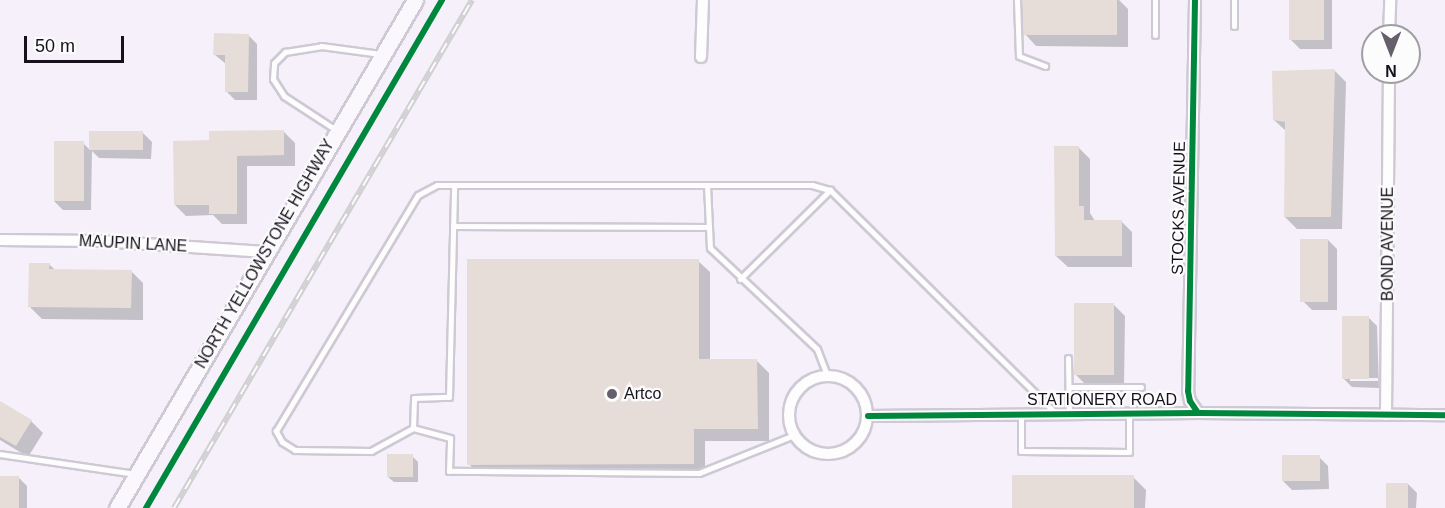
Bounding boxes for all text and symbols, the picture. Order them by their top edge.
scale bar [27,24,128,62]
north arrow [1361,24,1421,84]
text: 50 m [35,36,75,56]
text: N [1385,62,1397,79]
street label: NORTH YELLOWSTONE HIGHWAY [191,136,339,372]
street label: STOCKS AVENUE [1168,141,1190,275]
street label: BOND AVENUE [1378,186,1398,302]
street label: MAUPIN LANE [78,232,188,256]
place label: Artco [624,384,661,404]
marker: Artco [605,387,619,401]
street label: STATIONERY ROAD [1027,390,1177,410]

